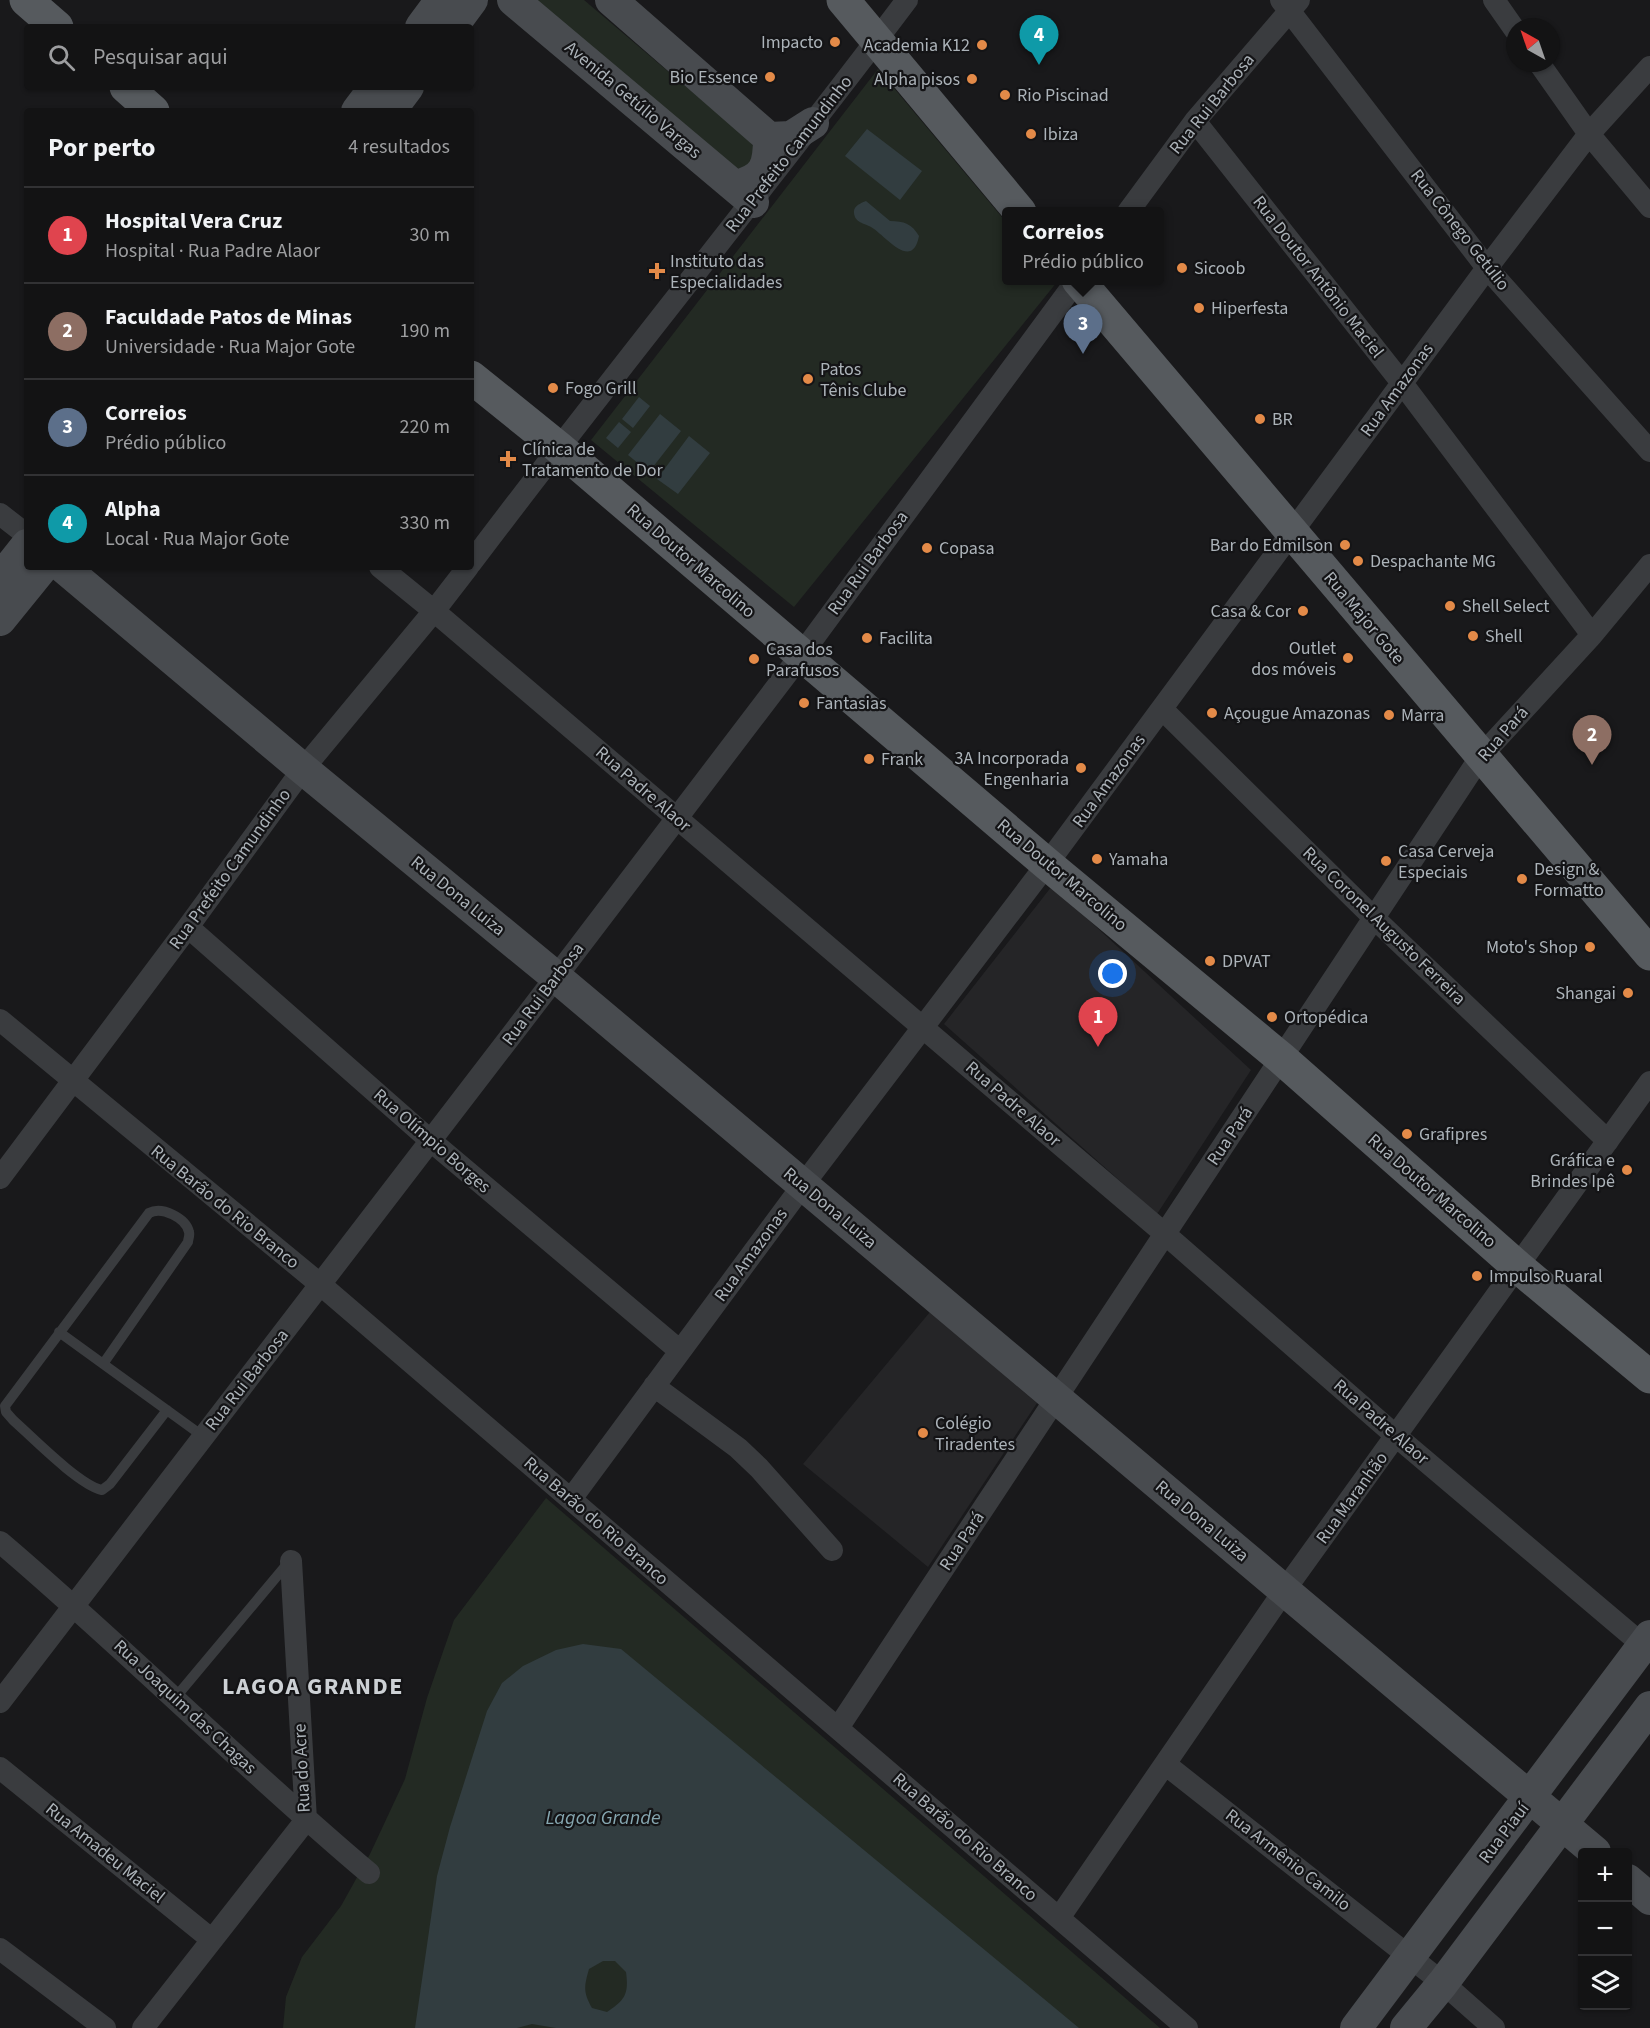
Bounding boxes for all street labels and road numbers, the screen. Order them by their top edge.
street label: Avenida Getúlio Vargas [559,35,707,165]
street label: Rua Rui Barbosa [1164,48,1260,160]
street label: Rua Prefeito Camundinho [720,70,858,238]
street label: Rua Cônego Getúlio [1405,164,1515,296]
street label: Rua Doutor Antônio Maciel [1247,191,1389,363]
street label: Rua Amazonas [1355,338,1439,442]
street label: Rua Doutor Marcolino [621,498,761,624]
street label: Rua Rui Barbosa [822,506,914,620]
street label: Rua Major Gote [1318,566,1410,670]
street label: Rua Pará [1472,701,1534,767]
street label: Rua Amazonas [1067,729,1151,833]
street label: Rua Padre Alaor [590,740,697,838]
street label: Rua Prefeito Camundinho [163,784,297,954]
street label: Rua Doutor Marcolino [991,813,1133,937]
street label: Rua Coronel Augusto Ferreira [1297,841,1471,1011]
street label: Rua Dona Luiza [405,850,511,942]
street label: Rua Rui Barbosa [496,937,590,1051]
street label: Rua Padre Alaor [960,1055,1067,1153]
street label: Rua Olímpio Borges [368,1083,496,1199]
street label: Rua Pará [1201,1102,1259,1170]
street label: Rua Doutor Marcolino [1362,1128,1502,1254]
street label: Rua Barão do Rio Branco [145,1139,305,1275]
street label: Rua Dona Luiza [778,1161,882,1255]
street label: Rua Amazonas [709,1203,793,1307]
street label: Rua Rui Barbosa [199,1324,295,1436]
street label: Rua Padre Alaor [1328,1373,1435,1471]
street label: Rua Maranhão [1310,1447,1394,1549]
street label: Rua Barão do Rio Branco [518,1451,674,1591]
street label: Rua Dona Luiza [1150,1474,1254,1568]
street label: Rua Pará [934,1506,990,1576]
street label: Rua Joaquim das Chagas [108,1634,262,1780]
street label: Rua do Acre [287,1723,317,1813]
street label: Rua Barão do Rio Branco [887,1767,1043,1907]
street label: Rua Amadeu Maciel [40,1797,170,1909]
street label: Rua Piauí [1473,1797,1536,1869]
street label: Rua Armênio Camilo [1220,1803,1356,1917]

